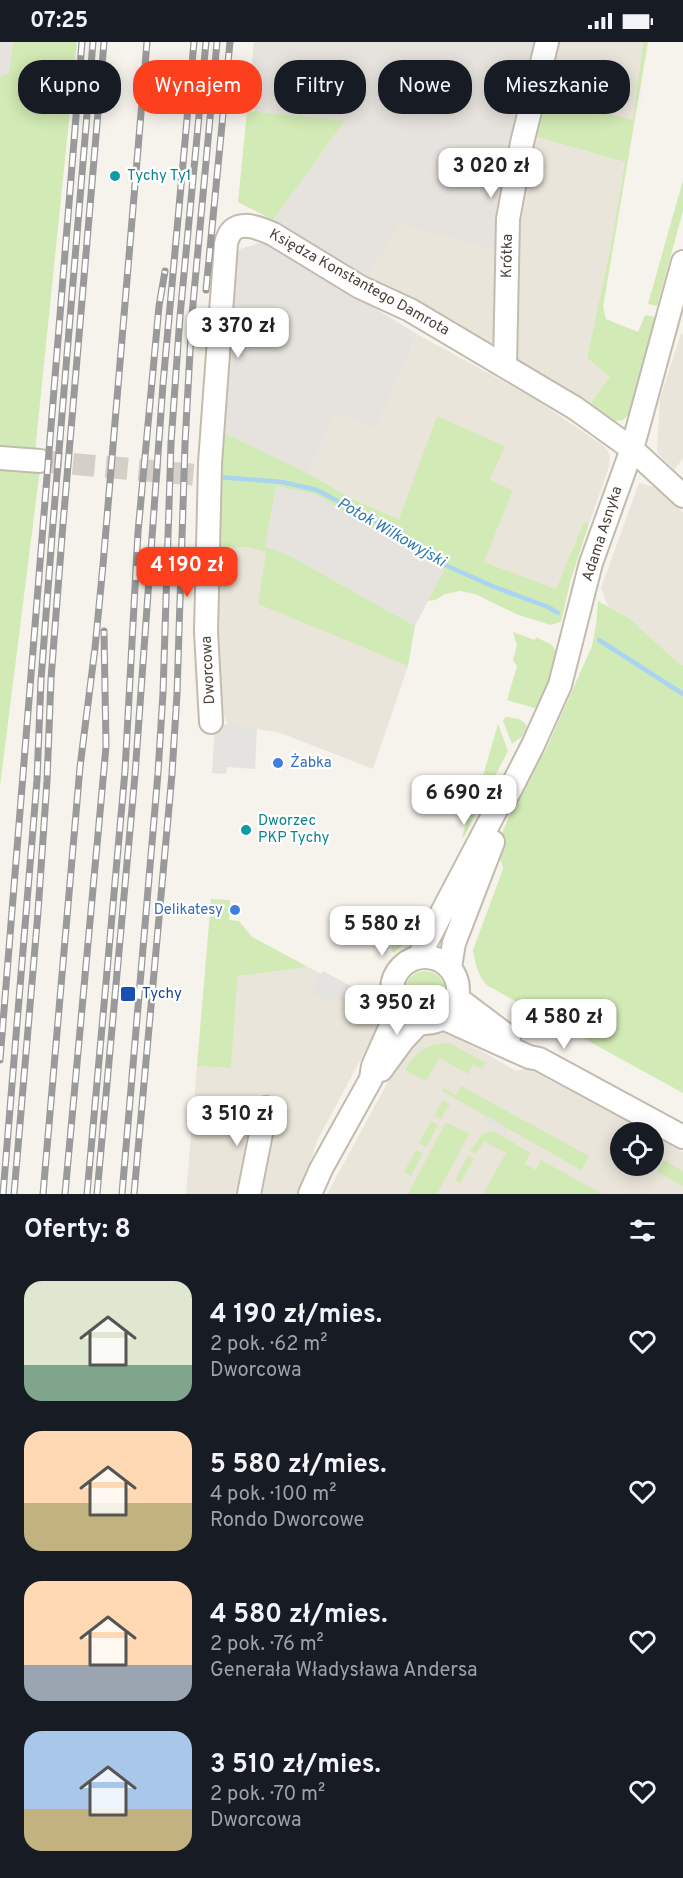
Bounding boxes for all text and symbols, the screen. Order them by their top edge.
text: 07:25 [30,8,88,35]
chip: Kupno [18,60,121,114]
chip: Wynajem [133,60,262,114]
chip: Filtry [274,60,366,114]
chip: Nowe [378,60,472,114]
chip: Mieszkanie [484,60,630,114]
pin: 3 020 zł [429,148,553,199]
text: 3 020 zł [452,154,530,180]
place label: Tychy Ty1 [127,167,191,186]
marker: Tychy Ty1 [108,169,122,183]
street label: Księdza Konstantego Damrota [265,225,453,341]
street label: Krótka [498,234,518,278]
pin: 3 370 zł [176,308,300,359]
text: 3 370 zł [201,314,275,340]
street label: Adama Asnyka [579,484,627,584]
water label: Potok Wilkowyjski [333,494,450,573]
pin: 4 190 zł [125,547,249,598]
text: 4 190 zł [150,553,224,579]
street label: Dworcowa [198,635,220,705]
place label: Żabka [290,753,332,773]
marker: Żabka [271,756,285,770]
pin: 6 690 zł [402,775,526,826]
text: 6 690 zł [426,781,502,807]
place label: Dworzec PKP Tychy [258,812,330,848]
marker: Dworzec PKP Tychy [239,823,253,837]
place label: Delikatesy [154,901,223,920]
marker: Delikatesy [228,903,242,917]
pin: 5 580 zł [320,906,444,957]
text: 5 580 zł [344,912,420,938]
marker: Tychy [119,985,137,1003]
place label: Tychy [142,985,182,1004]
pin: 3 950 zł [335,985,459,1036]
text: 3 950 zł [359,991,435,1017]
pin: 4 580 zł [502,999,626,1050]
text: 4 580 zł [525,1005,603,1031]
pin: 3 510 zł [175,1096,299,1147]
text: 3 510 zł [201,1102,273,1128]
map controls [610,1122,664,1176]
button: locate [610,1122,664,1176]
text: Oferty: 8 [24,1214,131,1247]
icon: filters [626,1214,659,1247]
text: 4 190 zł/mies. [210,1299,382,1332]
icon: home [72,1305,144,1377]
icon: heart [626,1325,659,1358]
text: 2 pok. · 62 m² [210,1332,327,1358]
text: Dworcowa [210,1358,302,1384]
text: 5 580 zł/mies. [210,1449,387,1482]
icon: home [72,1455,144,1527]
icon: heart [626,1475,659,1508]
text: 4 pok. · 100 m² [210,1482,336,1508]
text: Rondo Dworcowe [210,1508,364,1534]
text: 4 580 zł/mies. [210,1599,387,1632]
icon: home [72,1605,144,1677]
icon: heart [626,1625,659,1658]
text: 2 pok. · 76 m² [210,1632,324,1658]
text: Generała Władysława Andersa [210,1658,478,1684]
text: 3 510 zł/mies. [210,1749,381,1782]
icon: home [72,1755,144,1827]
icon: heart [626,1775,659,1808]
text: 2 pok. · 70 m² [210,1782,325,1808]
text: Dworcowa [210,1808,302,1834]

